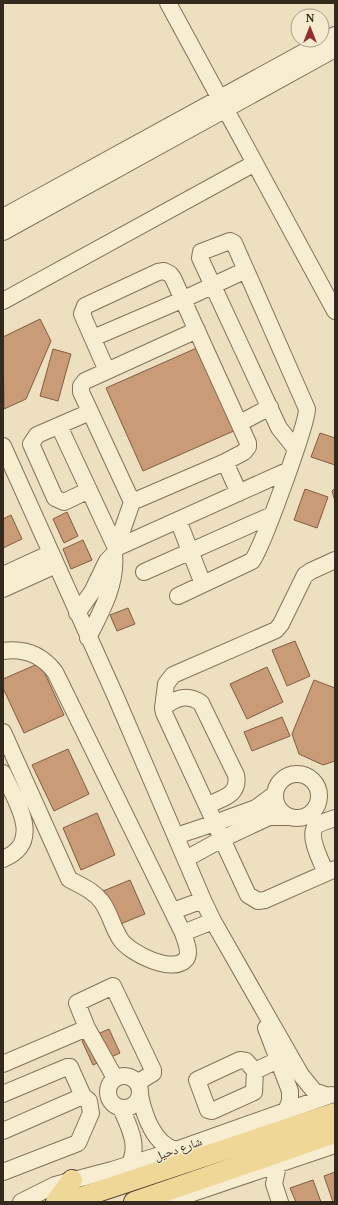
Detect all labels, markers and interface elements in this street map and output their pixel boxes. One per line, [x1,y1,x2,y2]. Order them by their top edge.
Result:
north arrow [290,8,330,48]
text: N [306,10,315,29]
street label: شارع دحيل [152,1132,205,1168]

